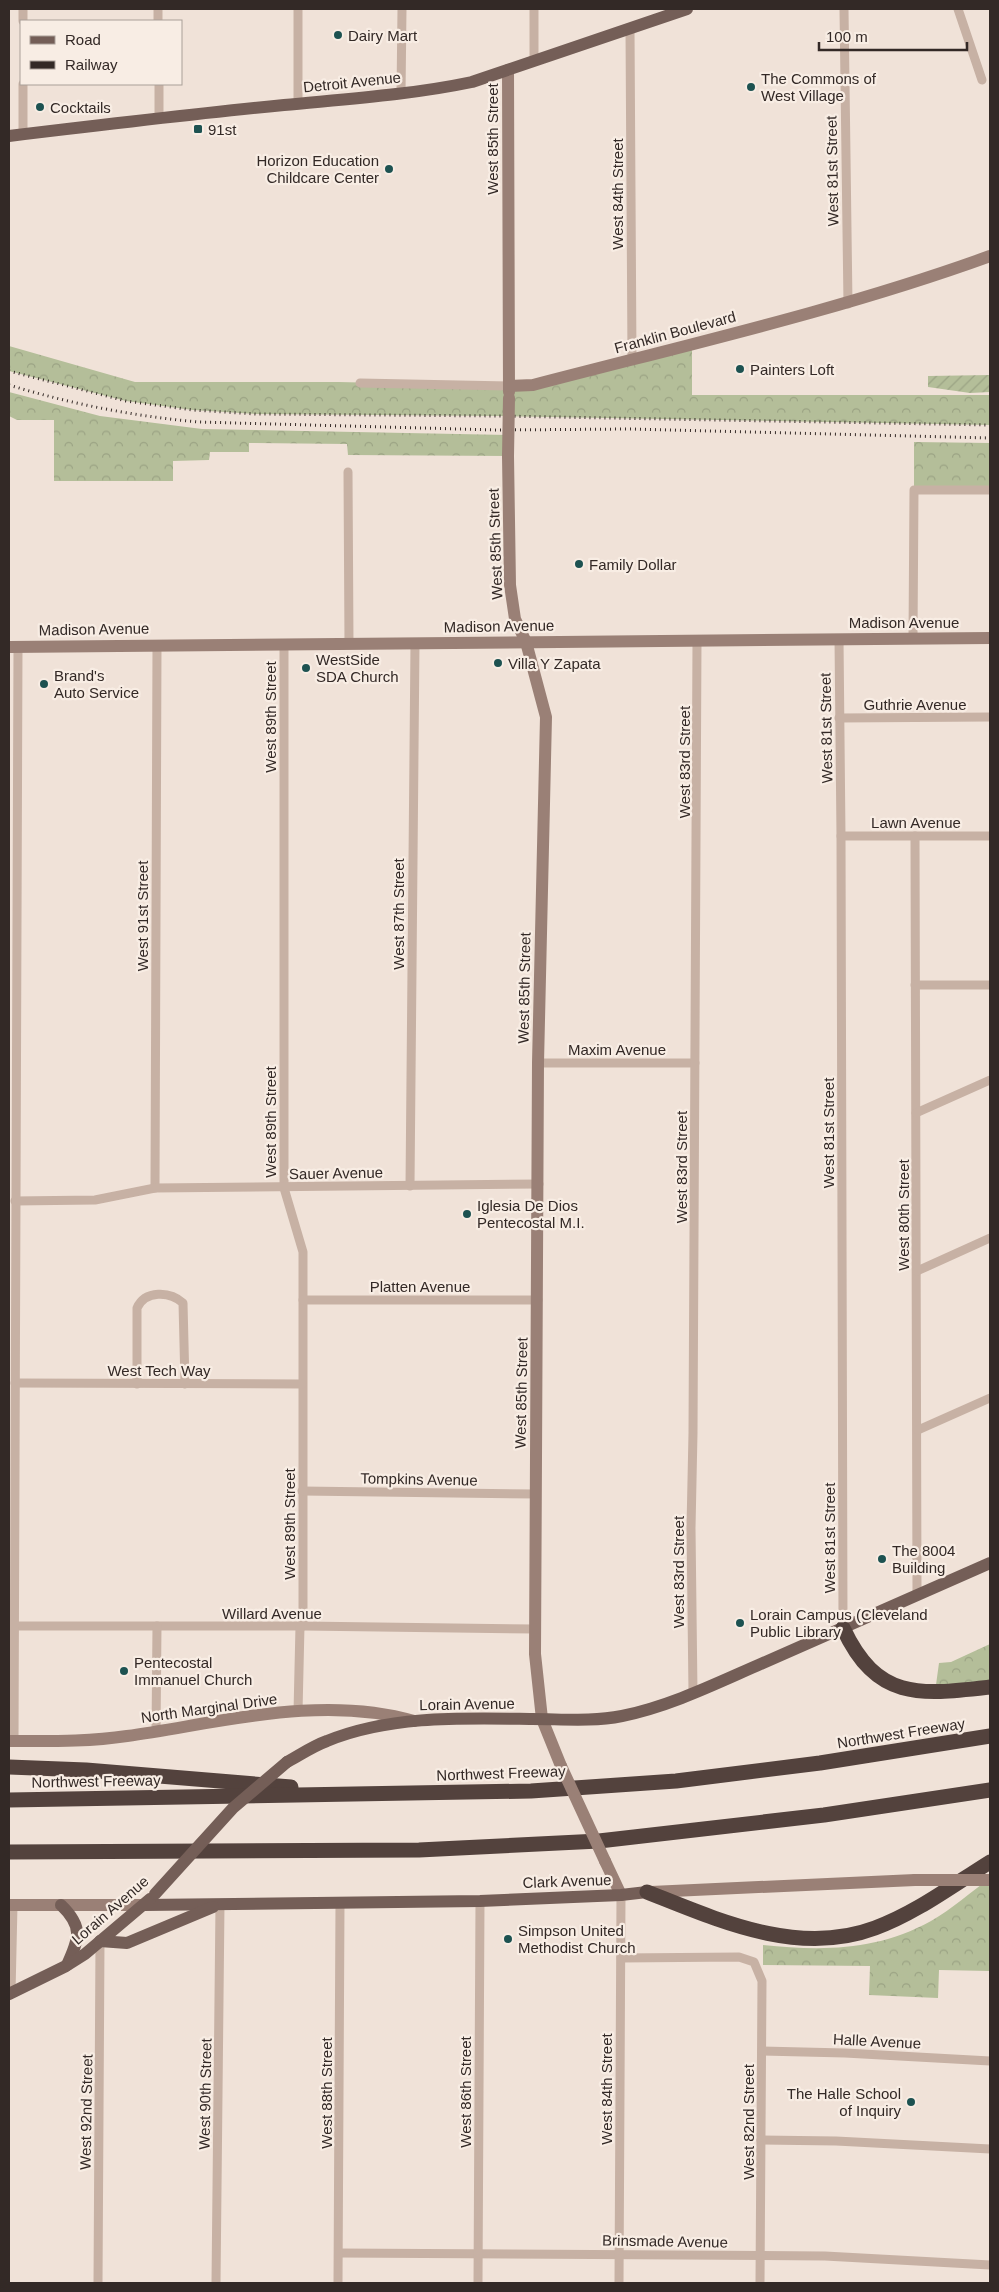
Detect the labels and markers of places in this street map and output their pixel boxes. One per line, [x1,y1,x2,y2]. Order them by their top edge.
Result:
place label: Dairy Mart [348,27,418,44]
marker: Dairy Mart [332,29,344,41]
place label: The Commons of West Village [761,70,877,104]
marker: The Commons of West Village [745,81,757,93]
place label: Cocktails [50,99,111,116]
marker: Cocktails [34,101,46,113]
place label: 91st [208,121,237,138]
marker: 91st [192,123,204,135]
place label: Horizon Education Childcare Center [256,152,379,186]
marker: Horizon Education Childcare Center [383,163,395,175]
place label: Painters Loft [750,361,835,378]
marker: Painters Loft [734,363,746,375]
place label: Family Dollar [589,556,677,573]
marker: Family Dollar [573,558,585,570]
place label: WestSide SDA Church [316,651,399,685]
place label: Villa Y Zapata [508,655,601,672]
marker: Villa Y Zapata [492,657,504,669]
marker: WestSide SDA Church [300,662,312,674]
place label: Brand's Auto Service [54,667,139,701]
marker: Brand's Auto Service [38,678,50,690]
place label: Iglesia De Dios Pentecostal M.I. [477,1197,585,1231]
marker: Iglesia De Dios Pentecostal M.I. [461,1208,473,1220]
place label: The 8004 Building [892,1542,955,1576]
marker: The 8004 Building [876,1553,888,1565]
place label: Lorain Campus (Cleveland Public Library [750,1606,928,1640]
marker: Lorain Campus (Cleveland Public Library [734,1617,746,1629]
place label: Pentecostal Immanuel Church [134,1654,252,1688]
marker: Pentecostal Immanuel Church [118,1665,130,1677]
place label: Simpson United Methodist Church [518,1922,636,1956]
marker: Simpson United Methodist Church [502,1933,514,1945]
place label: The Halle School of Inquiry [787,2085,901,2119]
marker: The Halle School of Inquiry [905,2096,917,2108]

